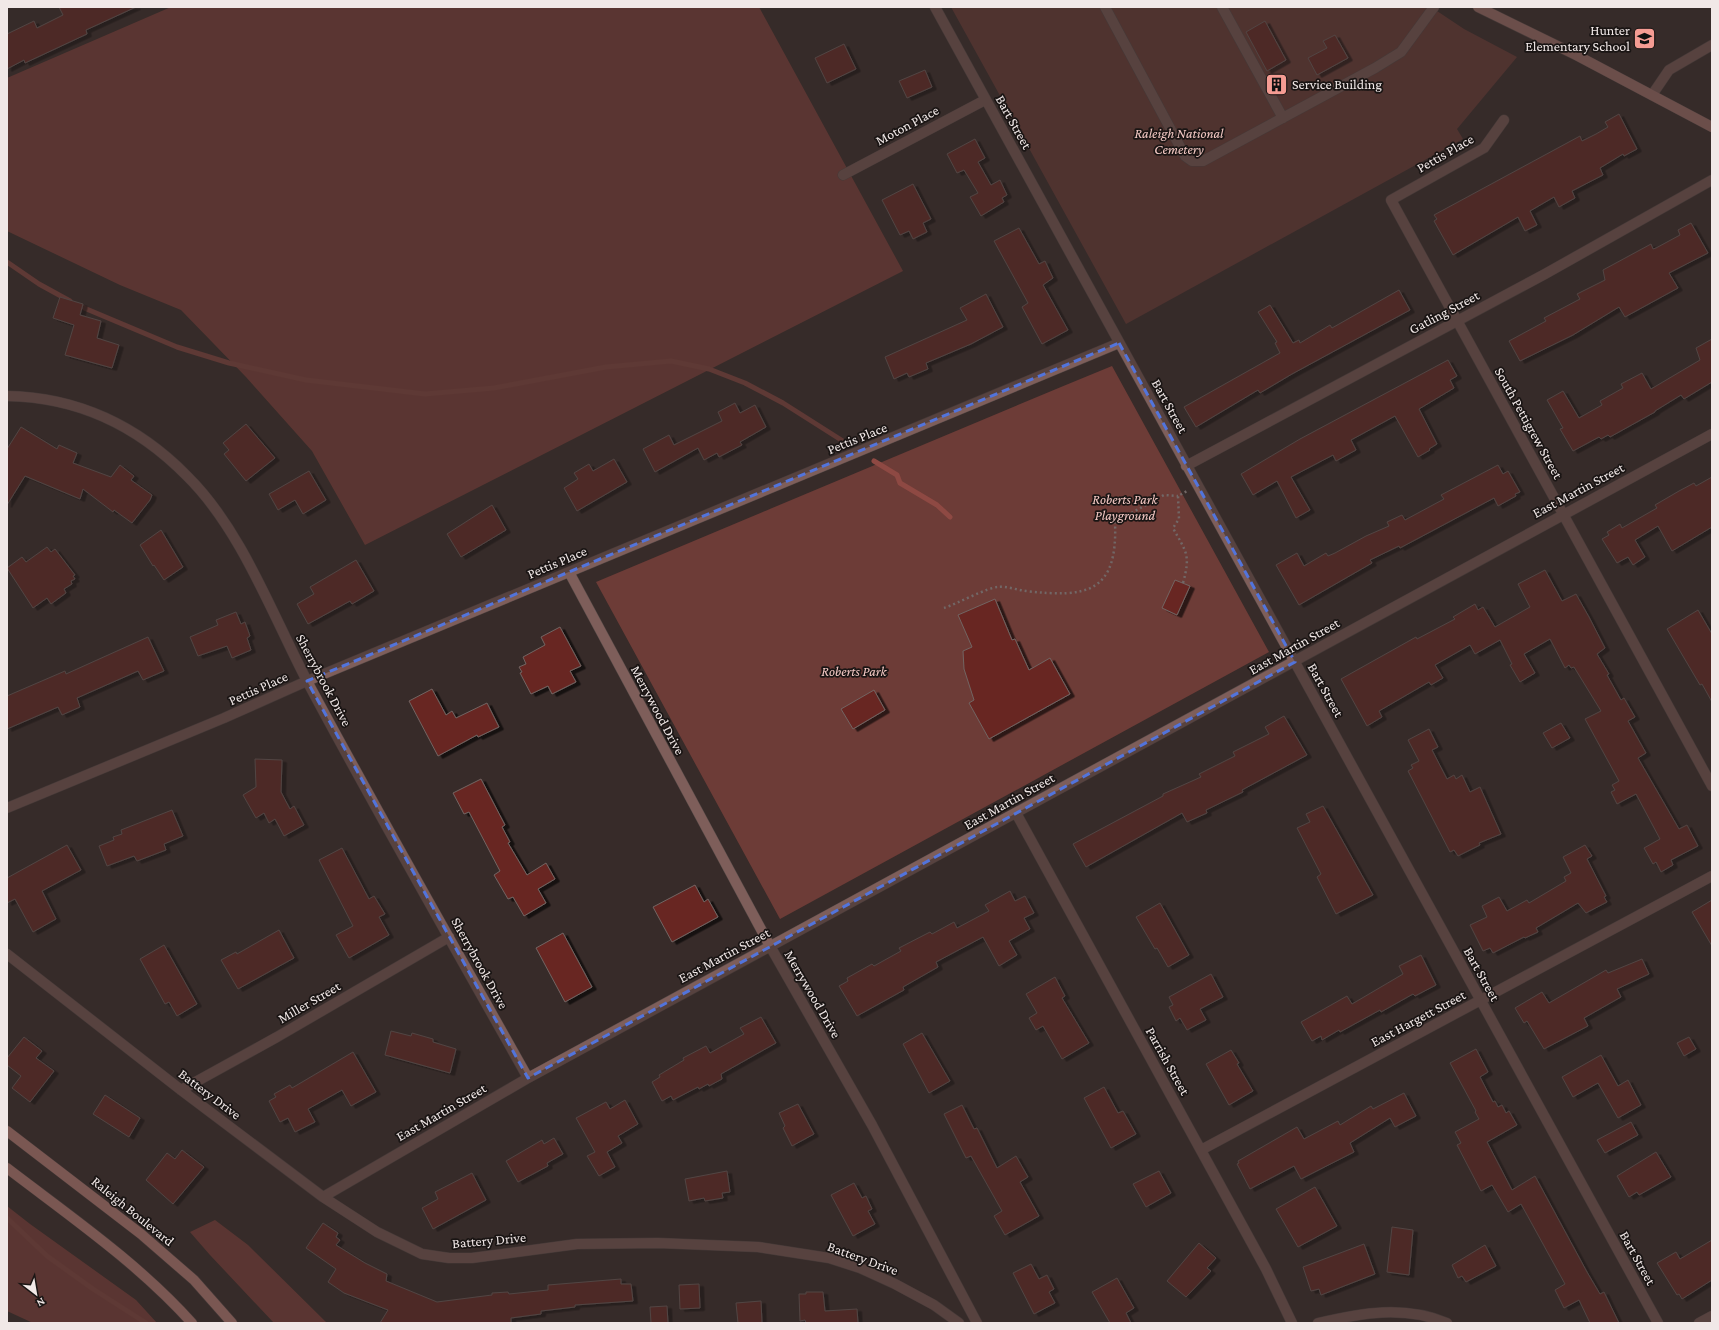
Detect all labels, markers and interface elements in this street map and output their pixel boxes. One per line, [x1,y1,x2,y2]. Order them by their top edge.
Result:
place label: Hunter Elementary School [1525,22,1630,54]
school or university icon: Hunter Elementary School [1632,25,1658,51]
building icon: Service Building [1263,71,1289,97]
place label: Service Building [1292,76,1382,92]
street label: Bart Street [993,92,1036,152]
street label: Moton Place [873,102,941,148]
park label: Raleigh National Cemetery [1135,125,1224,157]
street label: Pettis Place [1414,130,1476,176]
street label: Gatling Street [1406,287,1482,337]
street label: South Pettigrew Street [1492,365,1566,482]
street label: Bart Street [1149,376,1192,436]
street label: Pettis Place [825,419,889,457]
street label: East Martin Street [1530,459,1627,521]
park label: Roberts Park Playground [1092,491,1159,523]
street label: Pettis Place [525,542,589,582]
street label: East Martin Street [1246,614,1342,678]
street label: Sherrybrook Drive [293,631,355,729]
street label: Bart Street [1305,660,1348,720]
street label: Merrywood Drive [628,663,688,757]
park label: Roberts Park [821,663,888,679]
street label: Pettis Place [226,668,290,708]
street label: East Martin Street [961,769,1057,833]
street label: Sherrybrook Drive [448,914,512,1012]
street label: East Martin Street [676,924,773,986]
street label: Bart Street [1461,944,1504,1004]
street label: Merrywood Drive [781,947,845,1041]
street label: Miller Street [275,978,343,1026]
street label: East Hargett Street [1368,986,1468,1050]
street label: Parrish Street [1143,1024,1193,1098]
street label: Battery Drive [176,1065,244,1123]
street label: East Martin Street [393,1080,489,1144]
street label: Raleigh Boulevard [89,1173,178,1249]
street label: Bart Street [1617,1228,1660,1288]
street label: Battery Drive [451,1229,527,1251]
street label: Battery Drive [825,1238,901,1278]
north arrow [16,1274,56,1314]
text: N [34,1295,47,1310]

